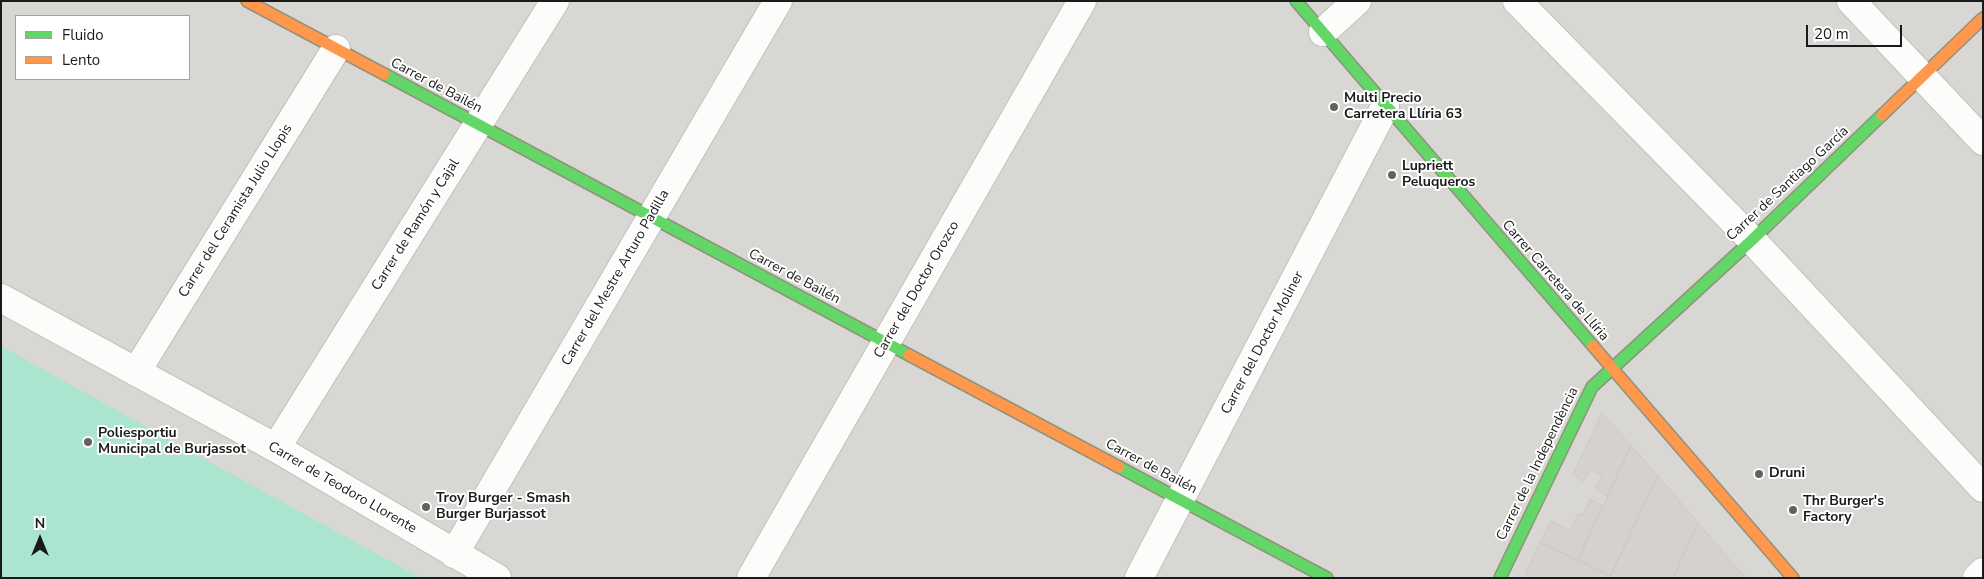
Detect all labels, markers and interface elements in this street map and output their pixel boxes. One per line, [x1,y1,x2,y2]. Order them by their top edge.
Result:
legend [15,15,190,80]
scale bar [1809,15,1905,47]
text: 20 m [1814,24,1849,44]
text: Fluido [62,25,104,45]
text: Lento [62,50,100,70]
street label: Carrer de Bailén [387,55,485,117]
place label: Multi Precio Carretera Llíria 63 [1344,91,1462,124]
marker: Multi Precio Carretera Llíria 63 [1328,101,1340,113]
street label: Carrer del Ceramista Julio Llopis [176,121,296,301]
street label: Carrer de Santiago García [1724,123,1852,245]
street label: Carrer de Ramón y Cajal [369,156,463,294]
place label: Lupriett Peluqueros [1402,159,1475,192]
marker: Lupriett Peluqueros [1386,169,1398,181]
street label: Carrer del Mestre Arturo Padilla [559,187,673,369]
street label: Carrer Carretera de Llíria [1498,217,1612,345]
street label: Carrer del Doctor Orozco [871,218,963,362]
street label: Carrer de Bailén [745,246,843,308]
street label: Carrer del Doctor Moliner [1218,269,1308,417]
street label: Carrer de la Independència [1494,385,1582,543]
place label: Poliesportiu Municipal de Burjassot [98,426,246,458]
marker: Poliesportiu Municipal de Burjassot [82,436,94,448]
street label: Carrer de Bailén [1102,436,1200,498]
street label: Carrer de Teodoro Llorente [265,439,419,537]
place label: Druni [1769,466,1805,482]
marker: Druni [1753,468,1765,480]
place label: Troy Burger - Smash Burger Burjassot [436,491,570,524]
place label: Thr Burger's Factory [1803,494,1884,526]
marker: Troy Burger - Smash Burger Burjassot [420,501,432,513]
marker: Thr Burger's Factory [1787,504,1799,516]
north arrow [15,514,65,564]
text: N [35,514,45,533]

